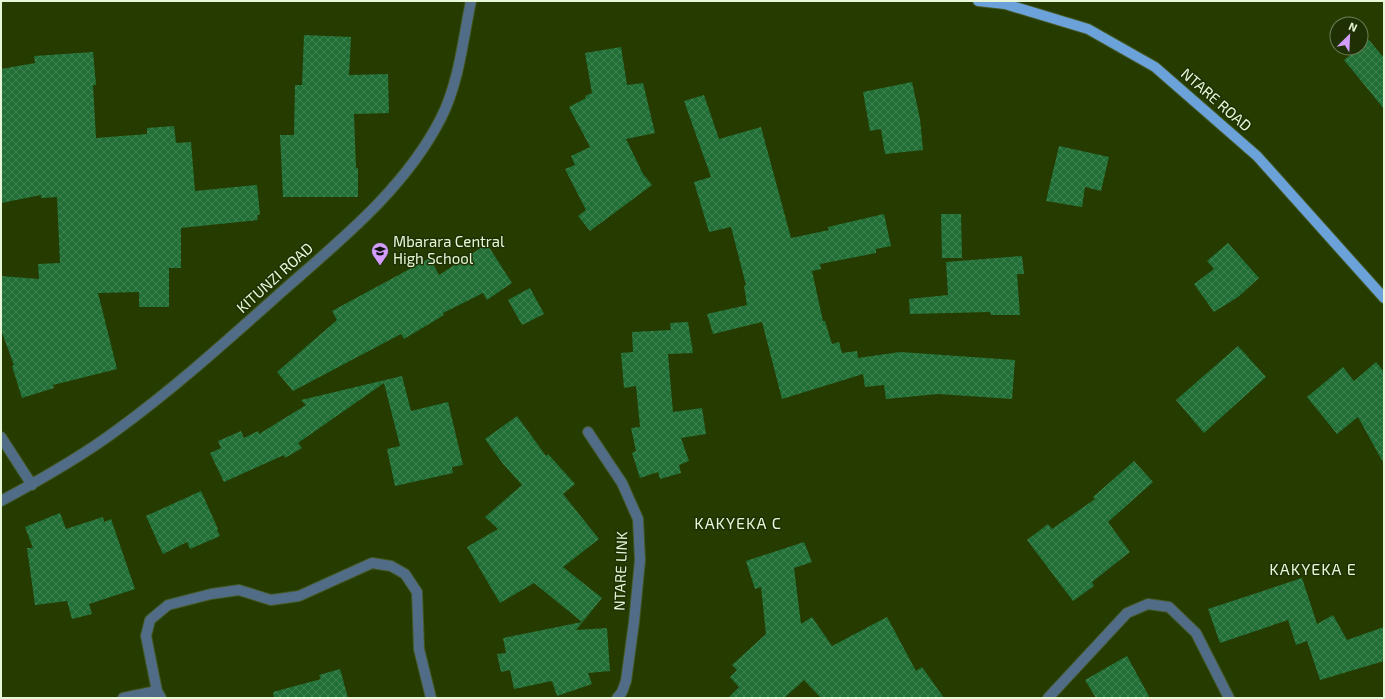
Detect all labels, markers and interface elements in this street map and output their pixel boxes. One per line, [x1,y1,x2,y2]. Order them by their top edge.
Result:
north arrow [1329,16,1369,56]
text: N [1347,19,1360,34]
street label: NTARE ROAD [1178,64,1256,135]
place label: Mbarara Central High School [393,232,505,267]
street label: KITUNZI ROAD [232,238,316,316]
school or university icon: Mbarara Central High School [370,241,390,266]
district label: KAKYEKA C [694,513,782,532]
street label: NTARE LINK [610,531,630,611]
district label: KAKYEKA E [1269,559,1357,578]

